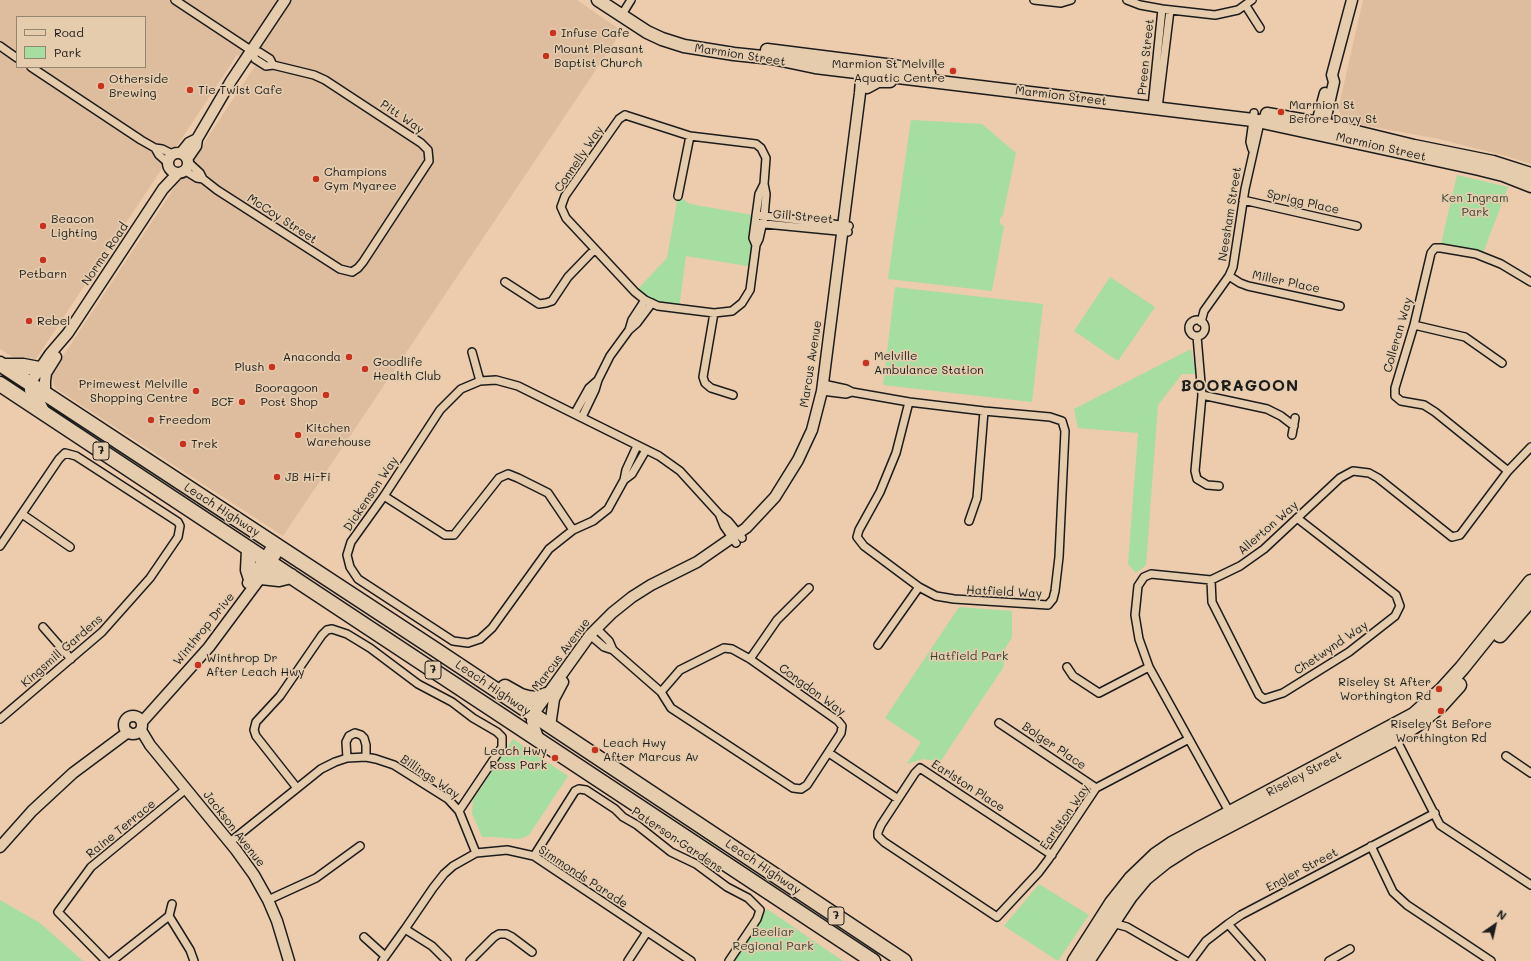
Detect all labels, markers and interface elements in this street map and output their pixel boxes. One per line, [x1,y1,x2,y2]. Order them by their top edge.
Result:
legend [16,16,146,68]
street label: Preen Street [1135,18,1157,96]
text: Road [54,24,84,40]
place label: Infuse Cafe [561,26,629,40]
marker: Infuse Cafe [548,28,558,38]
street label: Marmion Street [693,41,787,69]
place label: Mount Pleasant Baptist Church [554,42,643,70]
text: Park [54,44,81,60]
marker: Mount Pleasant Baptist Church [541,51,551,61]
place label: Marmion St Melville Aquatic Centre [832,57,945,85]
marker: Marmion St Melville Aquatic Centre [948,66,958,76]
place label: Otherside Brewing [109,72,169,100]
marker: Otherside Brewing [96,81,106,91]
place label: Tie Twist Cafe [198,83,282,97]
street label: Marmion Street [1014,83,1108,109]
marker: Tie Twist Cafe [185,85,195,95]
street label: Pitt Way [377,97,427,137]
place label: Marmion St Before Davy St [1289,98,1377,126]
marker: Marmion St Before Davy St [1276,107,1286,117]
street label: Connelly Way [552,123,606,195]
street label: Marmion Street [1335,130,1427,164]
place label: Champions Gym Myaree [324,165,397,193]
street label: Neesham Street [1215,166,1245,262]
marker: Champions Gym Myaree [311,174,321,184]
street label: Sprigg Place [1265,187,1341,217]
street label: McCoy Street [244,191,320,247]
park label: Ken Ingram Park [1441,191,1509,219]
street label: Gill Street [772,207,834,227]
place label: Beacon Lighting [51,212,97,240]
street label: Norma Road [79,220,131,288]
marker: Beacon Lighting [38,221,48,231]
marker: Petbarn [38,255,48,265]
place label: Petbarn [19,267,67,281]
street label: Miller Place [1251,268,1321,296]
street label: Colleran Way [1380,296,1416,374]
place label: Rebel [37,314,70,328]
marker: Rebel [24,316,34,326]
street label: Marcus Avenue [797,319,825,409]
place label: Melville Ambulance Station [874,349,984,377]
place label: Anaconda [283,350,341,364]
marker: Anaconda [344,352,354,362]
place label: Goodlife Health Club [373,355,441,383]
marker: Melville Ambulance Station [861,358,871,368]
place label: Plush [234,360,264,374]
marker: Plush [267,362,277,372]
marker: Goodlife Health Club [360,364,370,374]
district label: BOORAGOON [1181,376,1299,396]
place label: Primewest Melville Shopping Centre [79,377,188,405]
place label: Booragoon Post Shop [255,381,318,409]
marker: Primewest Melville Shopping Centre [191,386,201,396]
marker: Booragoon Post Shop [321,390,331,400]
place label: BCF [211,395,234,409]
marker: BCF [237,397,247,407]
place label: Freedom [159,413,211,427]
marker: Freedom [146,415,156,425]
place label: Kitchen Warehouse [306,421,371,449]
marker: Kitchen Warehouse [293,430,303,440]
place label: Trek [191,437,218,451]
marker: Trek [178,439,188,449]
road number: 7 [93,442,109,460]
street label: Dickenson Way [341,454,401,534]
place label: JB Hi-Fi [285,470,331,484]
marker: JB Hi-Fi [272,472,282,482]
street label: Leach Highway [181,480,263,540]
street label: Allerton Way [1235,498,1301,558]
street label: Hatfield Way [966,583,1042,601]
street label: Winthrop Drive [170,590,238,668]
street label: Kingsmill Gardens [18,612,106,690]
street label: Marcus Avenue [529,616,593,694]
street label: Chetwynd Way [1291,618,1371,678]
park label: Hatfield Park [930,649,1008,663]
place label: Winthrop Dr After Leach Hwy [206,651,305,679]
street label: Leach Highway [453,657,533,719]
marker: Winthrop Dr After Leach Hwy [193,660,203,670]
road number: 7 [425,661,441,679]
street label: Congdon Way [776,661,848,719]
place label: Riseley St After Worthington Rd [1338,675,1431,703]
marker: Riseley St After Worthington Rd [1434,684,1444,694]
marker: Riseley St Before Worthington Rd [1436,706,1446,716]
place label: Riseley St Before Worthington Rd [1390,717,1492,745]
street label: Bolger Place [1019,719,1089,773]
place label: Leach Hwy After Marcus Av [603,736,698,764]
place label: Leach Hwy Ross Park [484,744,547,772]
marker: Leach Hwy After Marcus Av [590,745,600,755]
street label: Riseley Street [1264,748,1344,800]
street label: Billings Way [398,752,462,802]
marker: Leach Hwy Ross Park [550,753,560,763]
street label: Earlston Place [929,757,1007,815]
street label: Earlston Way [1037,782,1093,852]
street label: Jackson Avenue [200,788,268,870]
street label: Raine Terrace [83,797,159,861]
street label: Paterson Gardens [629,804,725,876]
street label: Leach Highway [723,836,803,898]
street label: Simmonds Parade [535,843,631,911]
street label: Engler Street [1264,845,1340,895]
north arrow [1475,905,1515,945]
text: N [1494,906,1510,923]
road number: 7 [828,907,844,925]
park label: Beeliar Regional Park [732,925,814,953]

